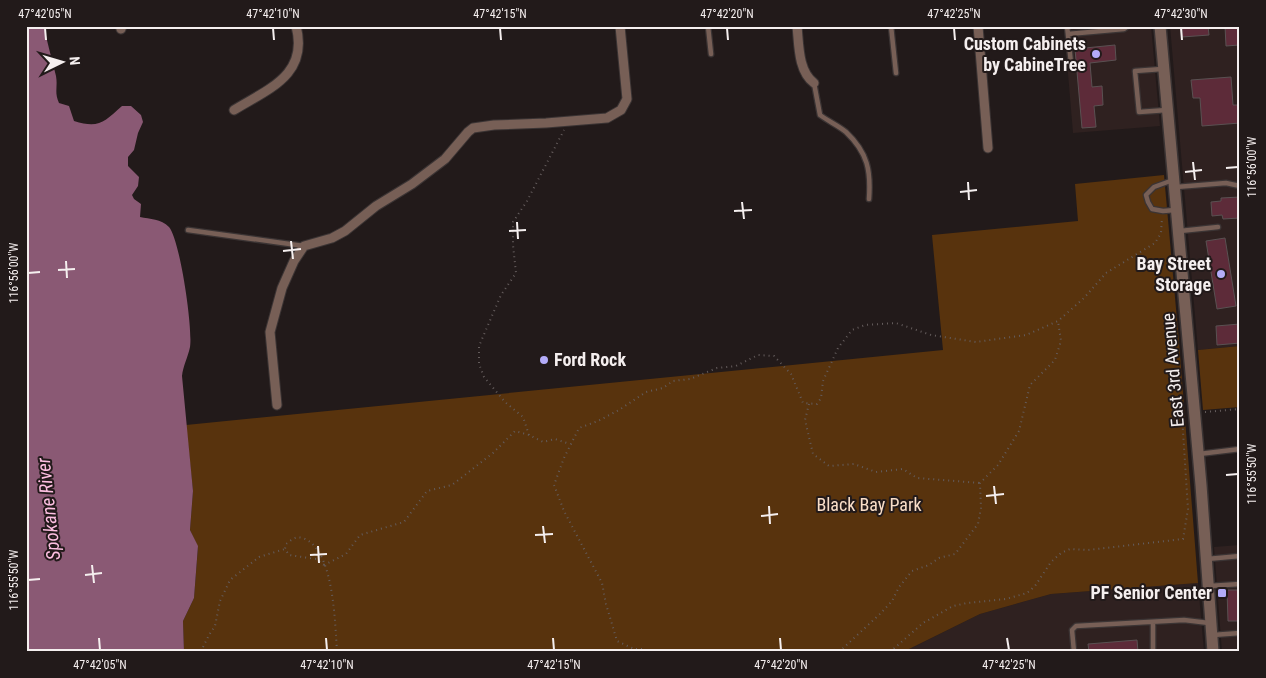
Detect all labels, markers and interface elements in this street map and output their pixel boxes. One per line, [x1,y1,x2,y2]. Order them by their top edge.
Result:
text: 47°42'05"N [18,7,72,21]
text: 47°42'10"N [246,7,300,21]
text: 47°42'15"N [473,7,527,21]
text: 47°42'20"N [700,7,754,21]
text: 47°42'25"N [927,7,981,21]
text: 47°42'30"N [1154,7,1208,21]
place label: Custom Cabinets by CabineTree [964,33,1086,75]
north arrow [38,38,88,88]
marker: Custom Cabinets by CabineTree [1090,48,1102,60]
text: N [67,56,83,66]
text: 116°56'00"W [1245,136,1259,198]
text: 116°56'00"W [7,242,21,304]
place label: Bay Street Storage [1137,253,1211,295]
marker: Bay Street Storage [1215,268,1227,280]
street label: East 3rd Avenue [1157,312,1188,428]
place label: Ford Rock [554,349,626,370]
marker: Ford Rock [538,354,550,366]
text: 116°55'50"W [1245,443,1259,505]
water label: Spokane River [32,456,65,561]
park label: Black Bay Park [816,494,922,515]
text: 116°55'50"W [7,549,21,611]
place label: PF Senior Center [1090,582,1212,603]
marker: PF Senior Center [1216,587,1228,599]
text: 47°42'05"N [73,658,127,672]
text: 47°42'10"N [300,658,354,672]
text: 47°42'15"N [527,658,581,672]
text: 47°42'20"N [754,658,808,672]
text: 47°42'25"N [982,658,1036,672]

